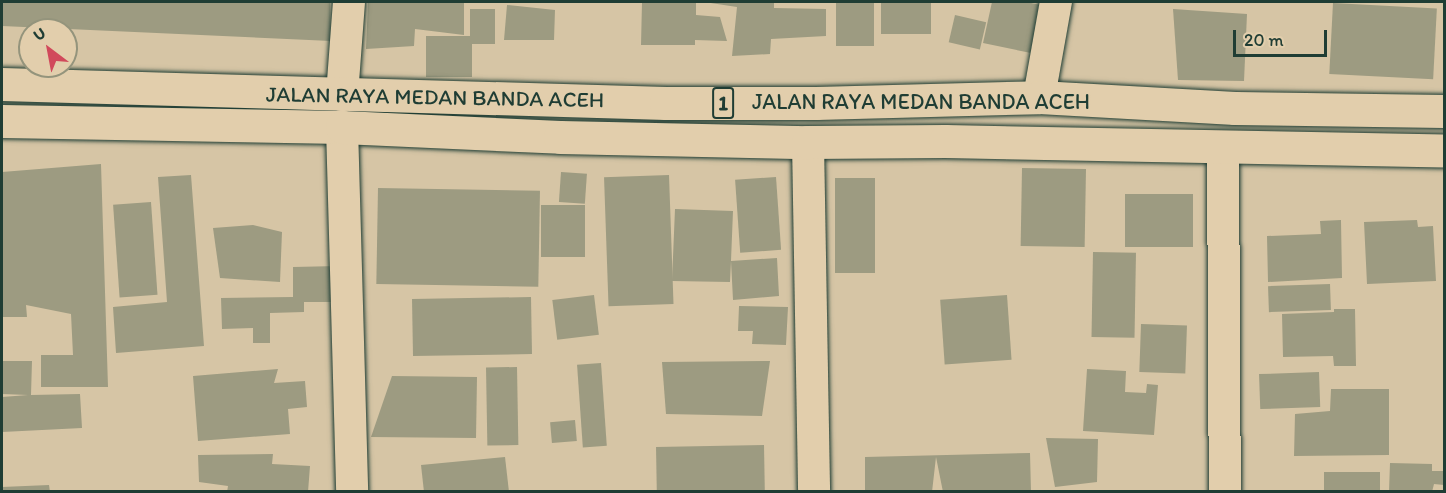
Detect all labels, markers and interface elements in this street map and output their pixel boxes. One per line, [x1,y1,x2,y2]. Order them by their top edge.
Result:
north arrow [18,18,78,78]
scale bar [1236,18,1330,56]
text: U [30,23,49,45]
text: 20 m [1244,29,1284,51]
street label: JALAN RAYA MEDAN BANDA ACEH [266,81,604,113]
road number: 1 [711,85,735,121]
street label: JALAN RAYA MEDAN BANDA ACEH [752,89,1090,115]

